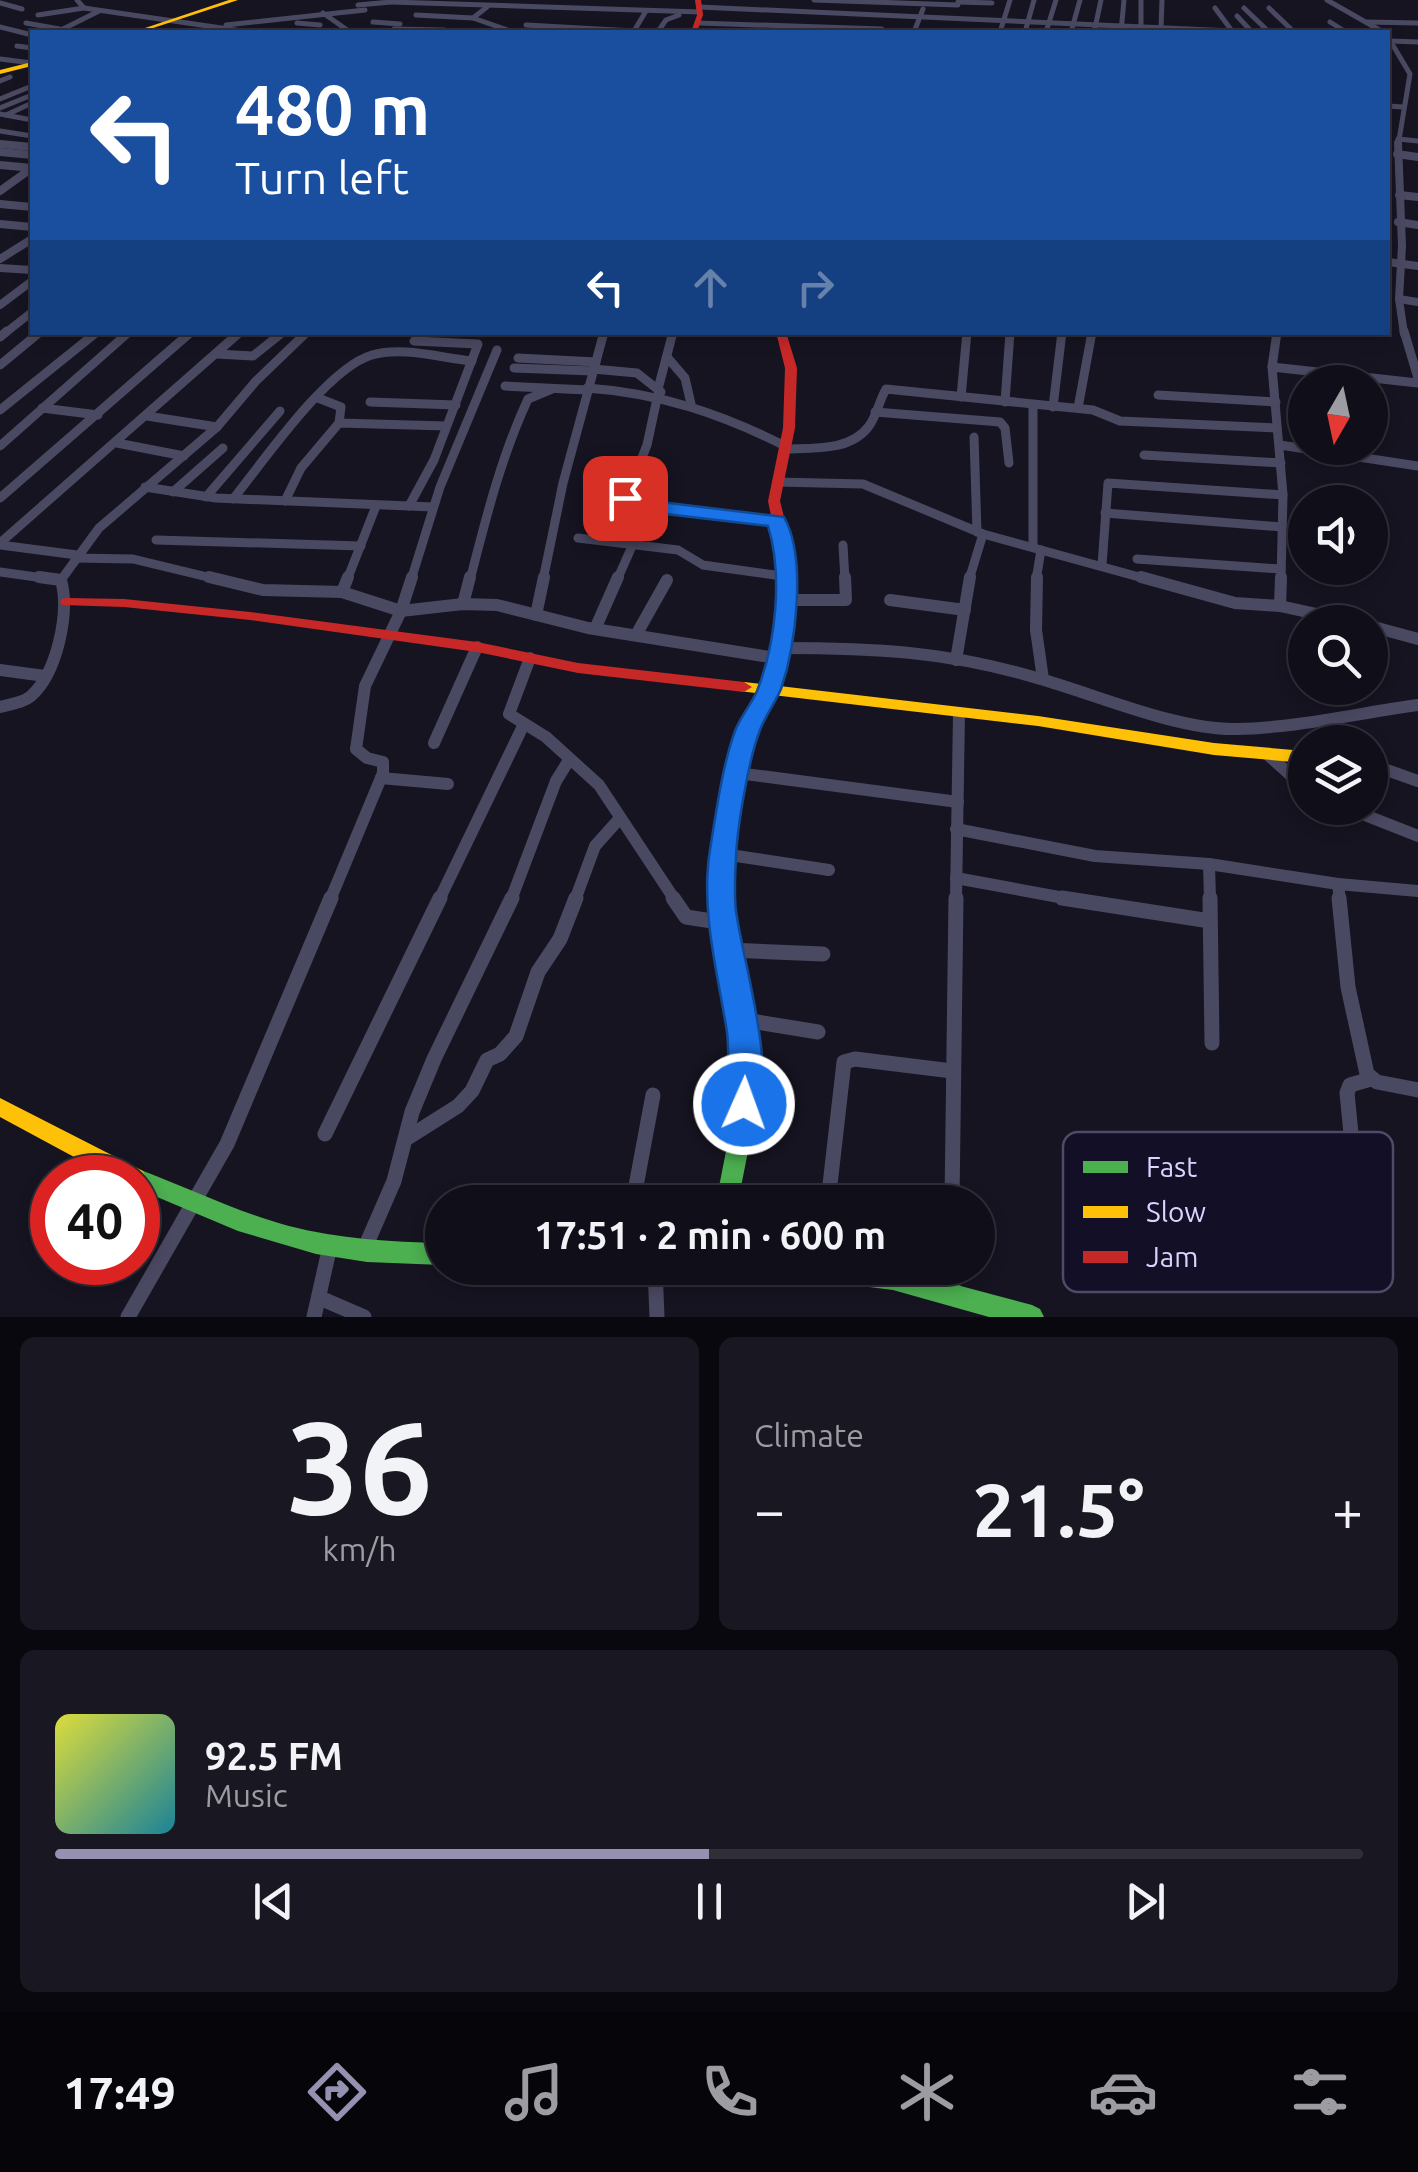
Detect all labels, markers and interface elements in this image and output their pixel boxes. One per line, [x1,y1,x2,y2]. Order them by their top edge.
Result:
icon: left [70,70,200,200]
text: 480 m [235,70,430,148]
text: Turn left [235,152,409,203]
icon: left [578,260,633,315]
icon: ahead [683,260,738,315]
icon: right [788,260,843,315]
north arrow [1288,365,1388,465]
map controls [1288,365,1388,825]
pin [583,456,668,541]
icon: arrive [598,471,653,526]
button: sound [1288,485,1388,585]
button: search [1288,605,1388,705]
button: layers [1288,725,1388,825]
position arrow [692,1052,796,1156]
legend [1063,1132,1393,1292]
text: Fast [1146,1151,1197,1182]
speed limit sign: 40 [30,1155,160,1285]
text: Slow [1146,1196,1206,1227]
text: 17:51 · 2 min · 600 m [534,1214,886,1256]
text: Jam [1146,1241,1198,1272]
text: 36 [286,1393,433,1539]
text: Climate [754,1417,864,1453]
text: 21.5° [973,1467,1144,1551]
text: − [754,1479,785,1540]
text: + [1332,1479,1363,1540]
text: km/h [323,1531,396,1567]
text: 92.5 FM [205,1735,343,1777]
text: Music [205,1777,288,1813]
icon: previous [246,1874,301,1929]
icon: pause [682,1874,737,1929]
icon: next [1118,1874,1173,1929]
icon: directions [302,2057,372,2127]
icon: music [499,2057,569,2127]
icon: phone [695,2057,765,2127]
icon: climate [892,2057,962,2127]
icon: car [1088,2057,1158,2127]
icon: filters [1285,2057,1355,2127]
text: 17:49 [63,2067,176,2118]

